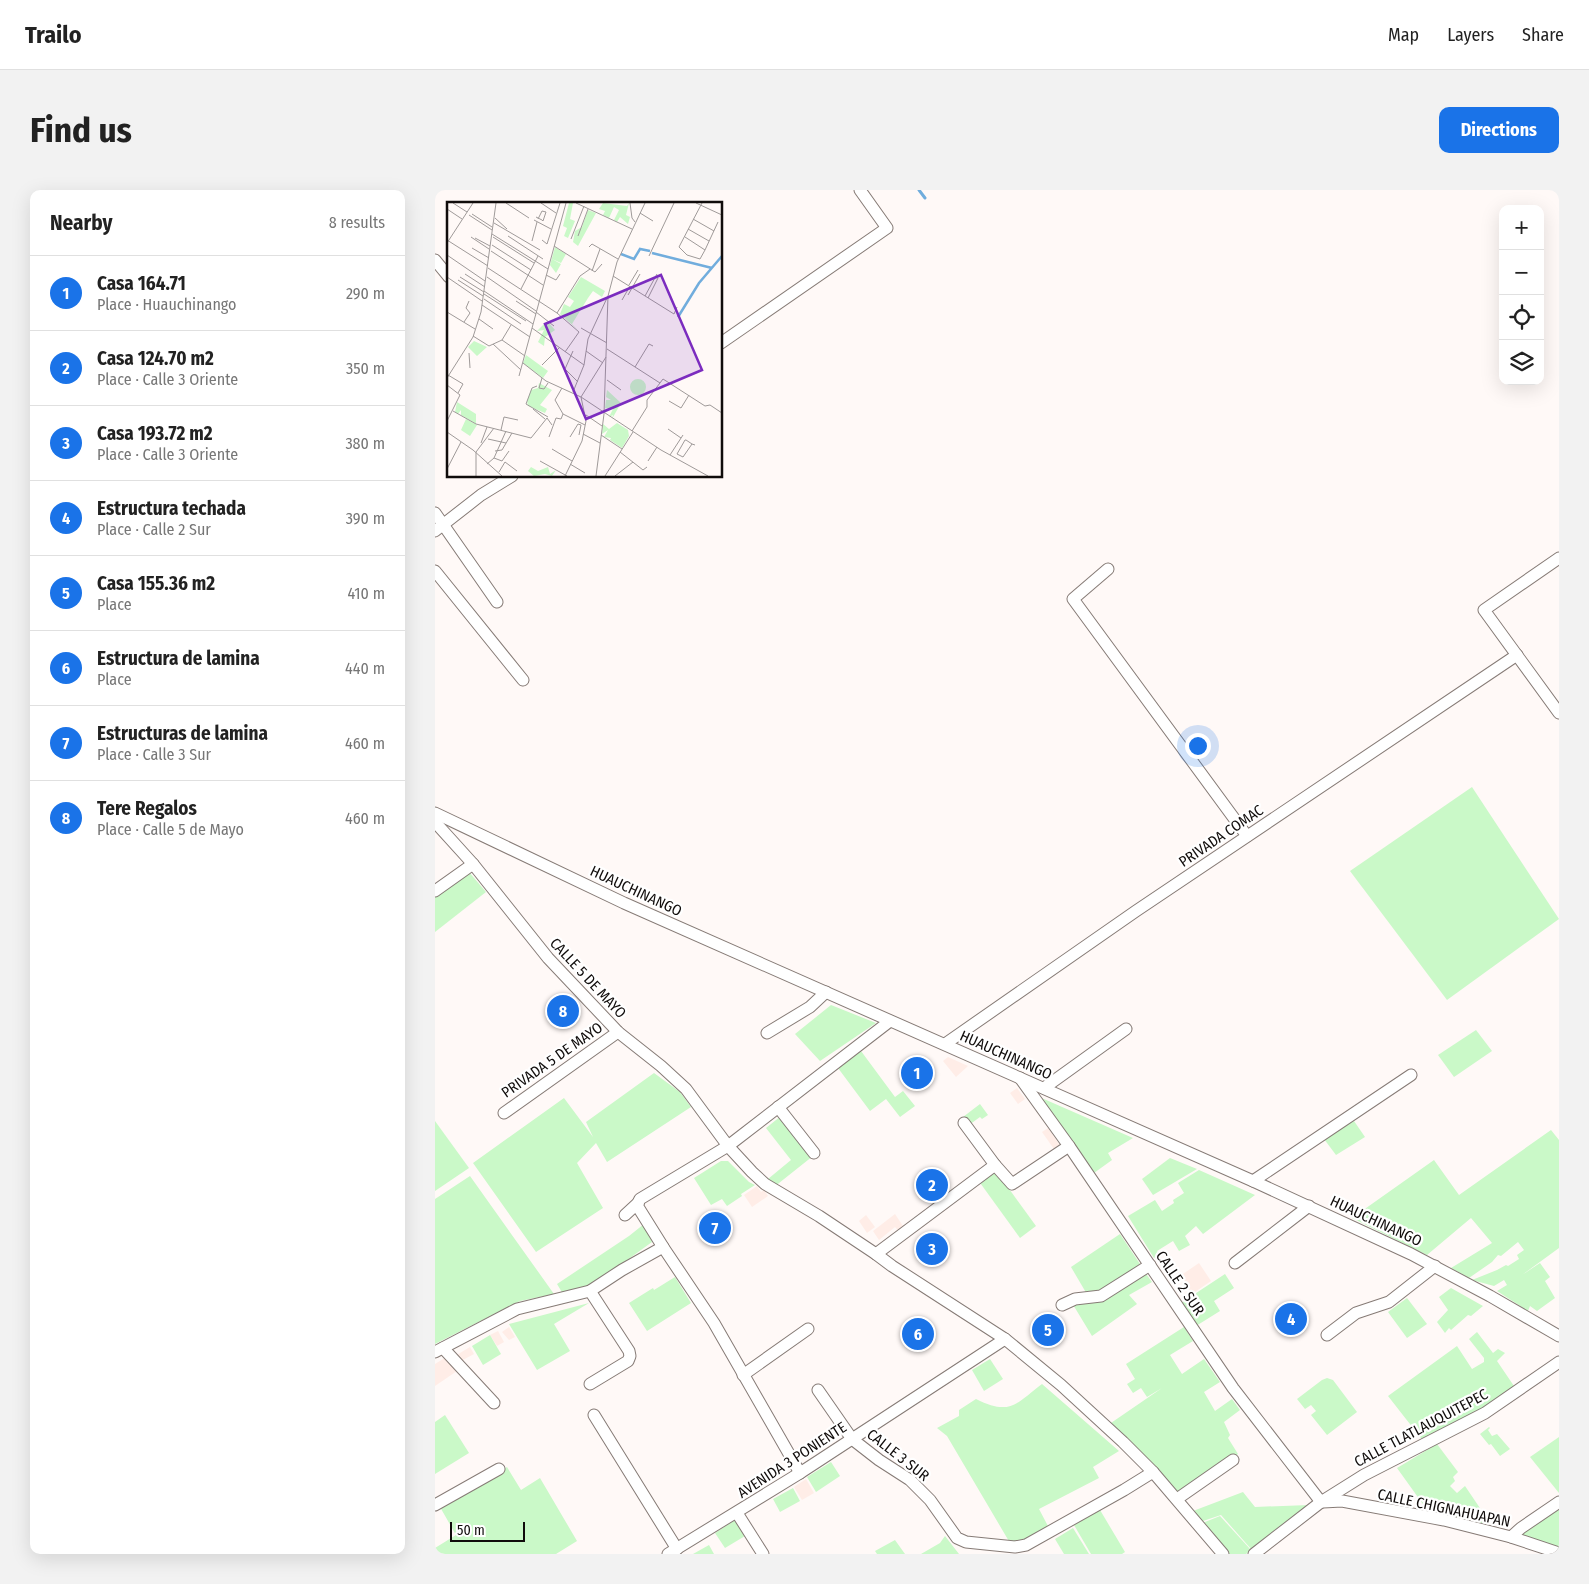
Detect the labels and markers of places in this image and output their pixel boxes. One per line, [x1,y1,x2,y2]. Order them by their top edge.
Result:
pin: 8 [547,992,579,1030]
pin: 1 [901,1054,933,1092]
pin: 2 [916,1166,948,1204]
pin: 7 [699,1209,731,1247]
pin: 3 [916,1230,948,1268]
pin: 4 [1275,1300,1307,1338]
pin: 5 [1032,1311,1064,1349]
pin: 6 [902,1315,934,1353]

